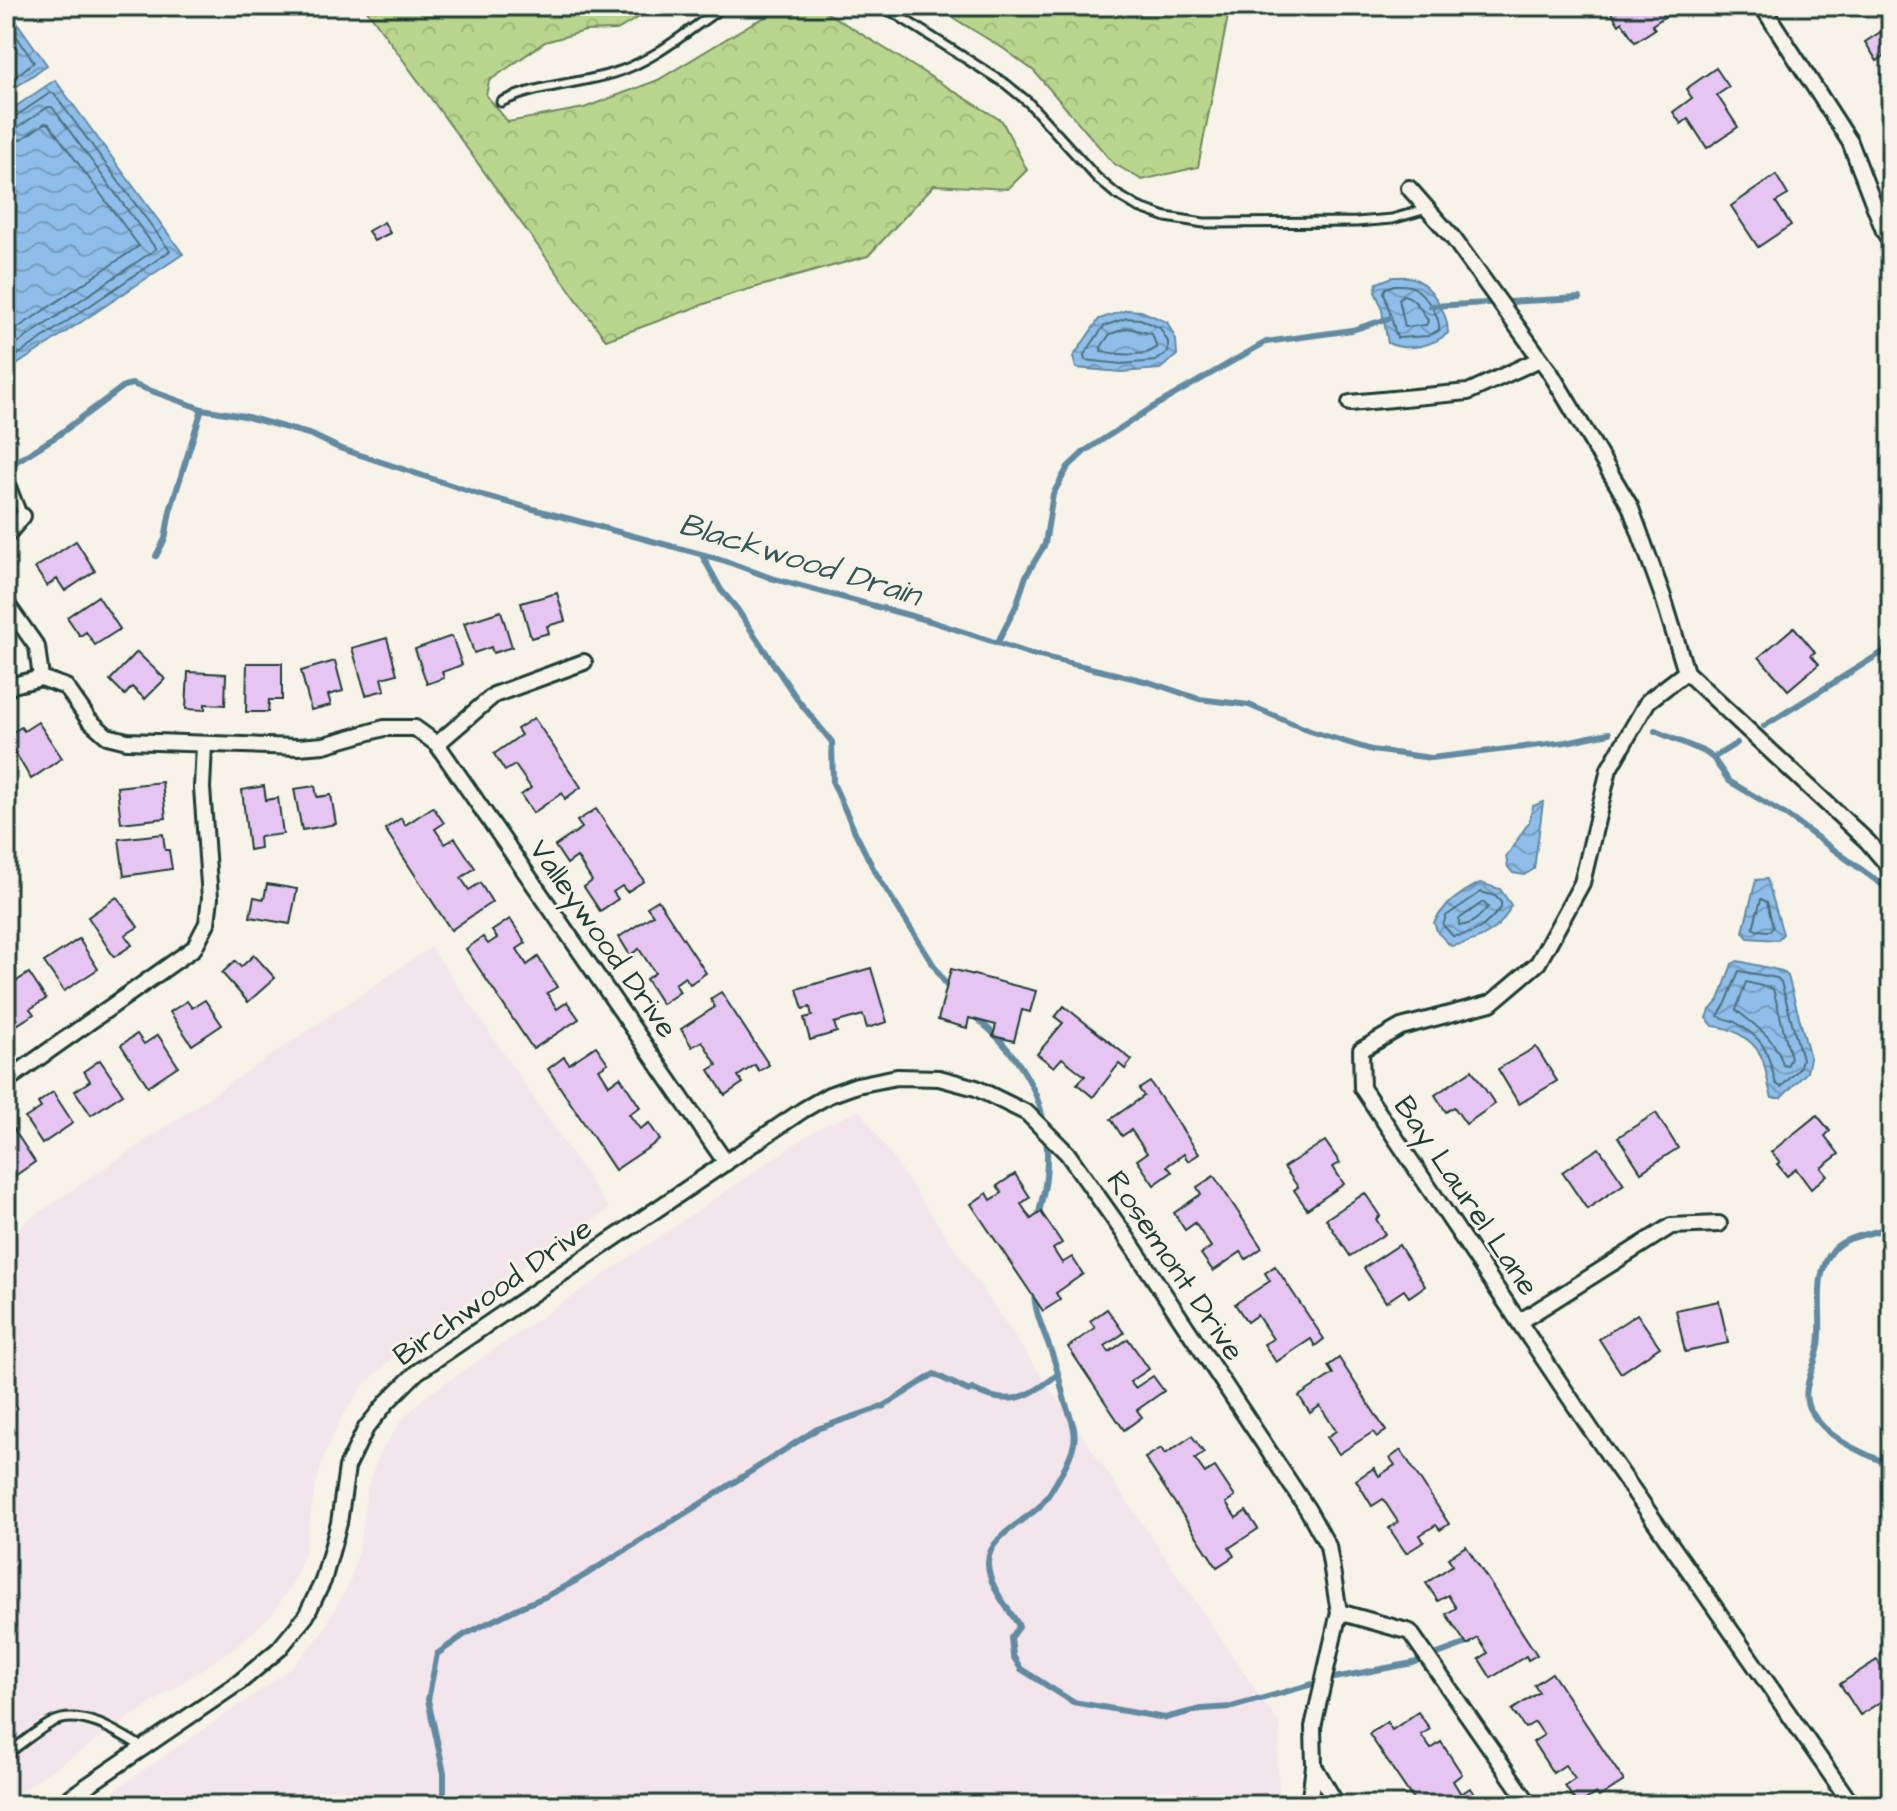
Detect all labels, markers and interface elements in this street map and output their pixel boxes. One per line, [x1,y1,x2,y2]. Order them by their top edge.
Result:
water label: Blackwood Drain [674,502,929,619]
street label: Valleywood Drive [518,831,687,1047]
street label: Bay Laurel Lane [1383,1088,1549,1305]
street label: Rosemont Drive [1096,1163,1254,1369]
street label: Birchwood Drive [385,1208,601,1376]

